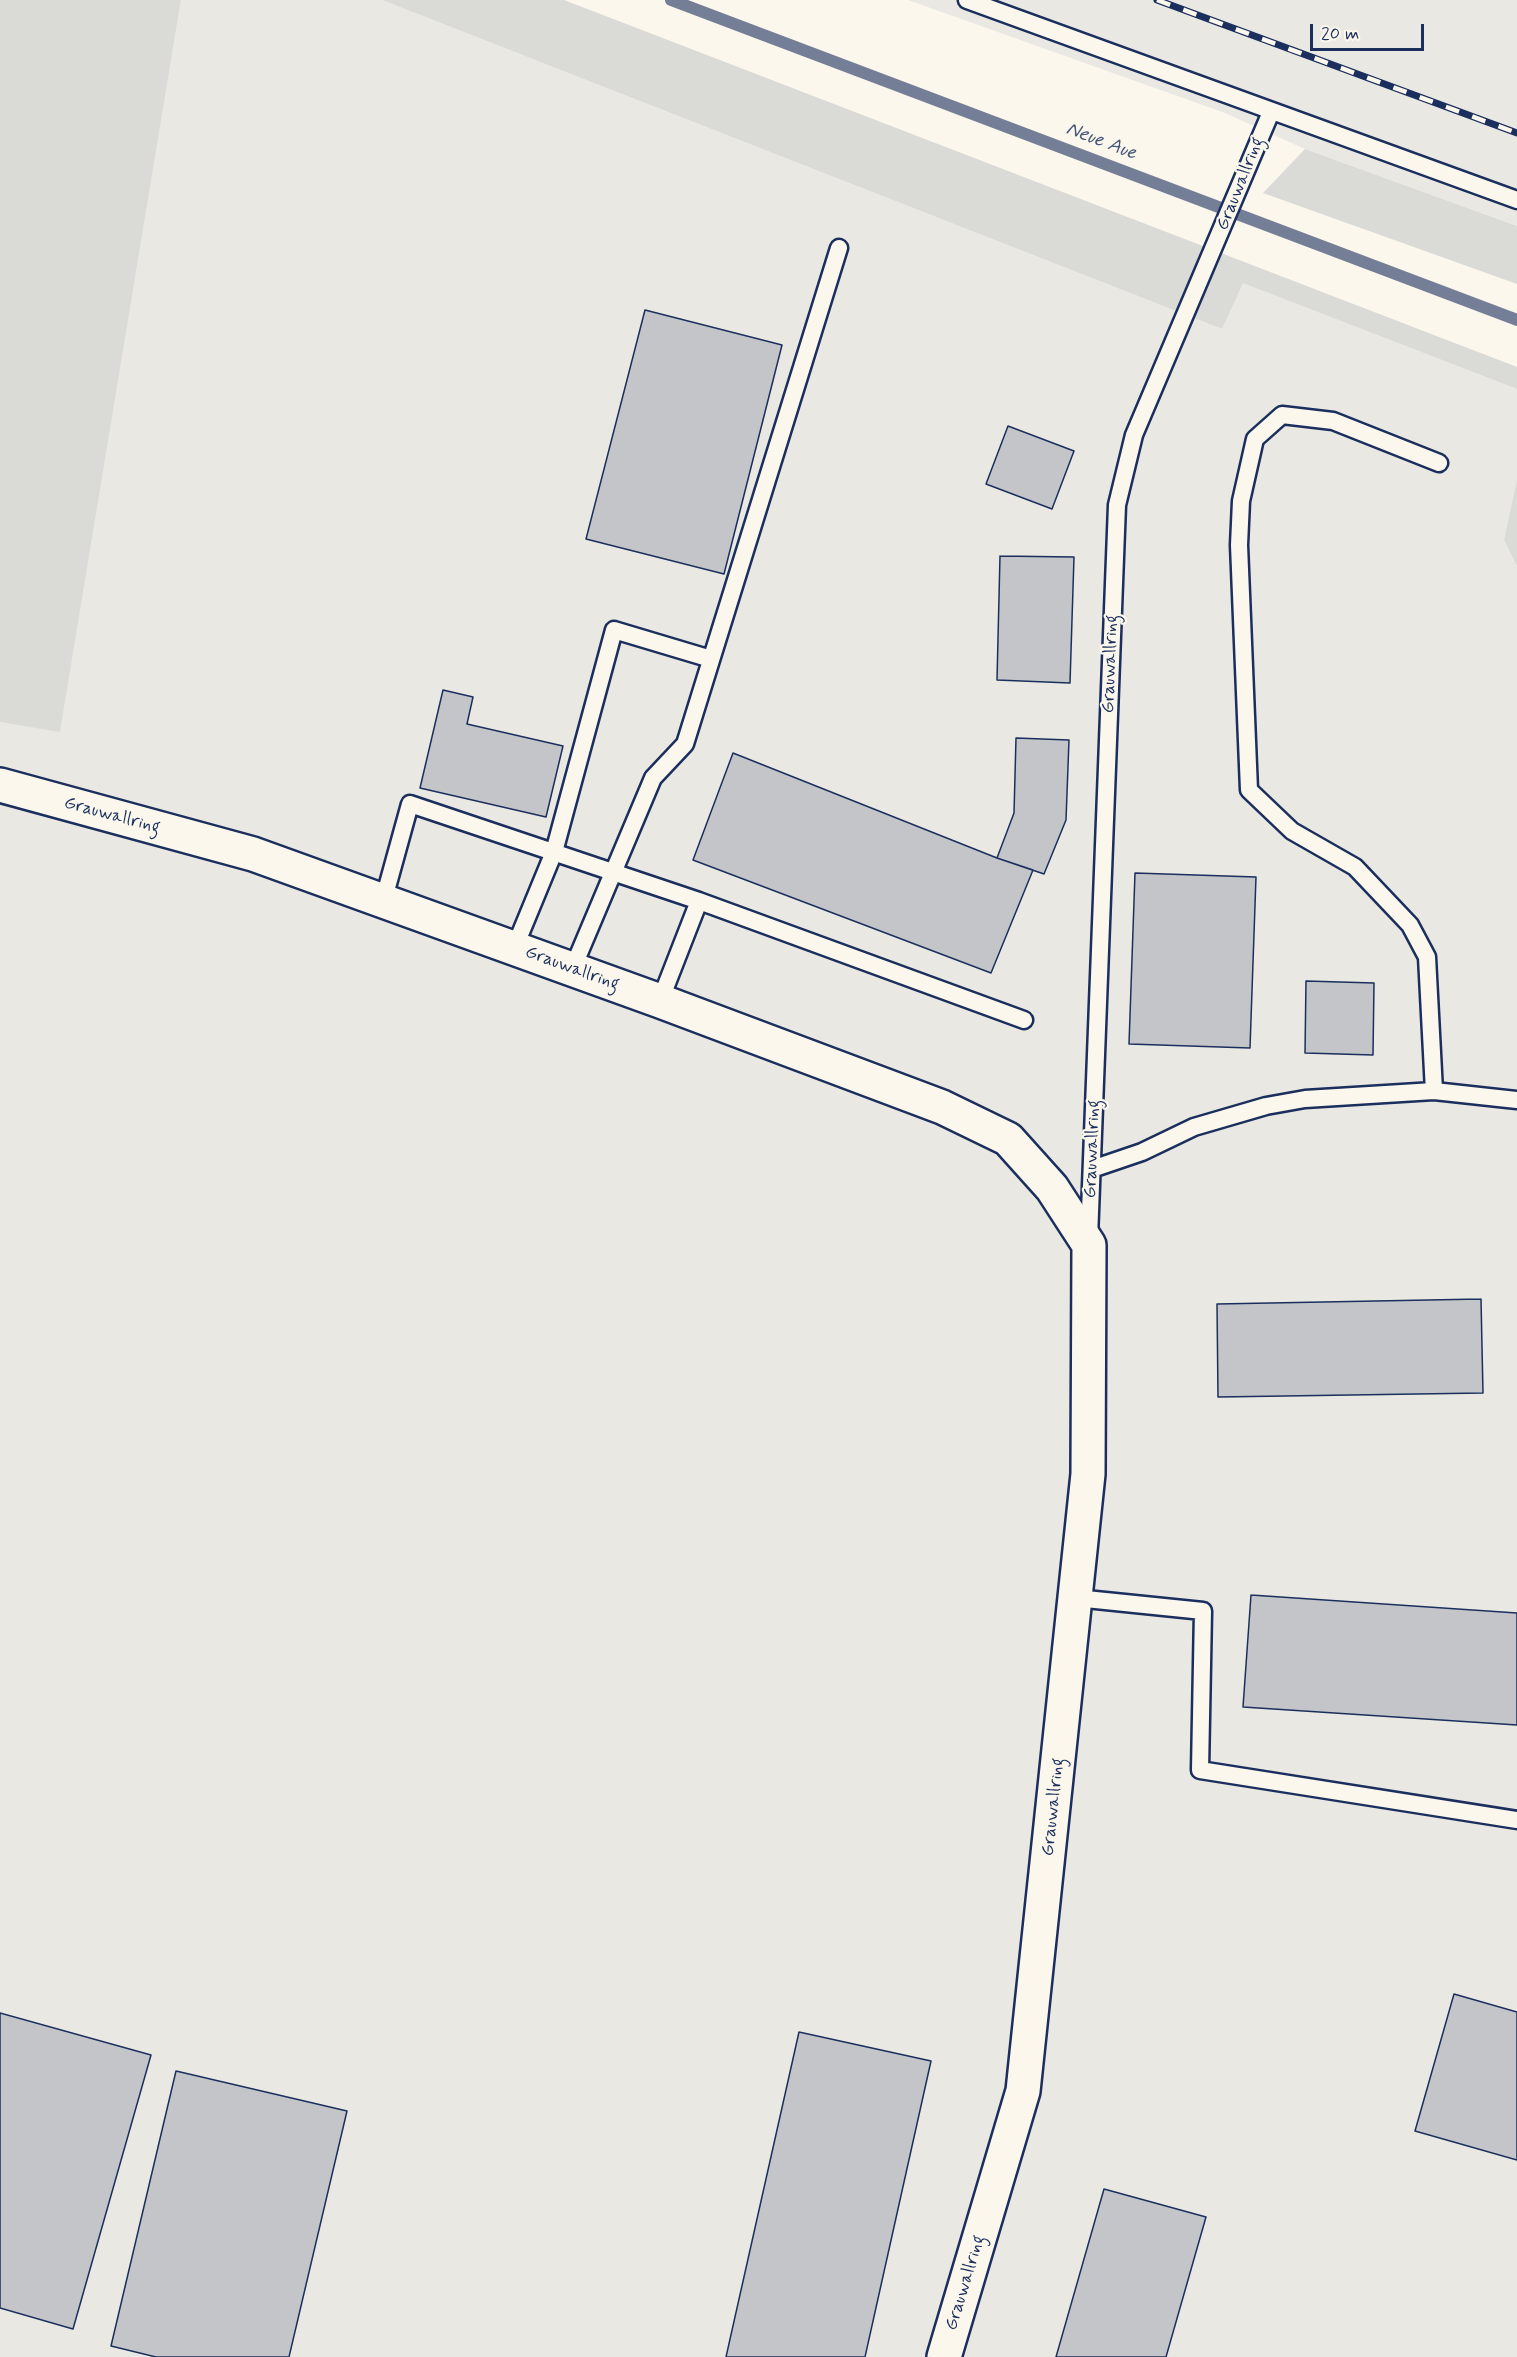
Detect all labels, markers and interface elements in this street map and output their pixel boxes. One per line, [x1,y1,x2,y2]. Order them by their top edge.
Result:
scale bar [1313,12,1427,50]
text: 20 m [1321,22,1359,46]
water label: Neue Aue [1062,118,1140,166]
street label: Grauwallring [1213,134,1269,234]
street label: Grauwallring [1098,614,1124,714]
street label: Grauwallring [62,793,162,839]
street label: Grauwallring [522,942,622,996]
street label: Grauwallring [1080,1099,1106,1199]
street label: Grauwallring [1038,1757,1070,1857]
street label: Grauwallring [941,2233,991,2333]

